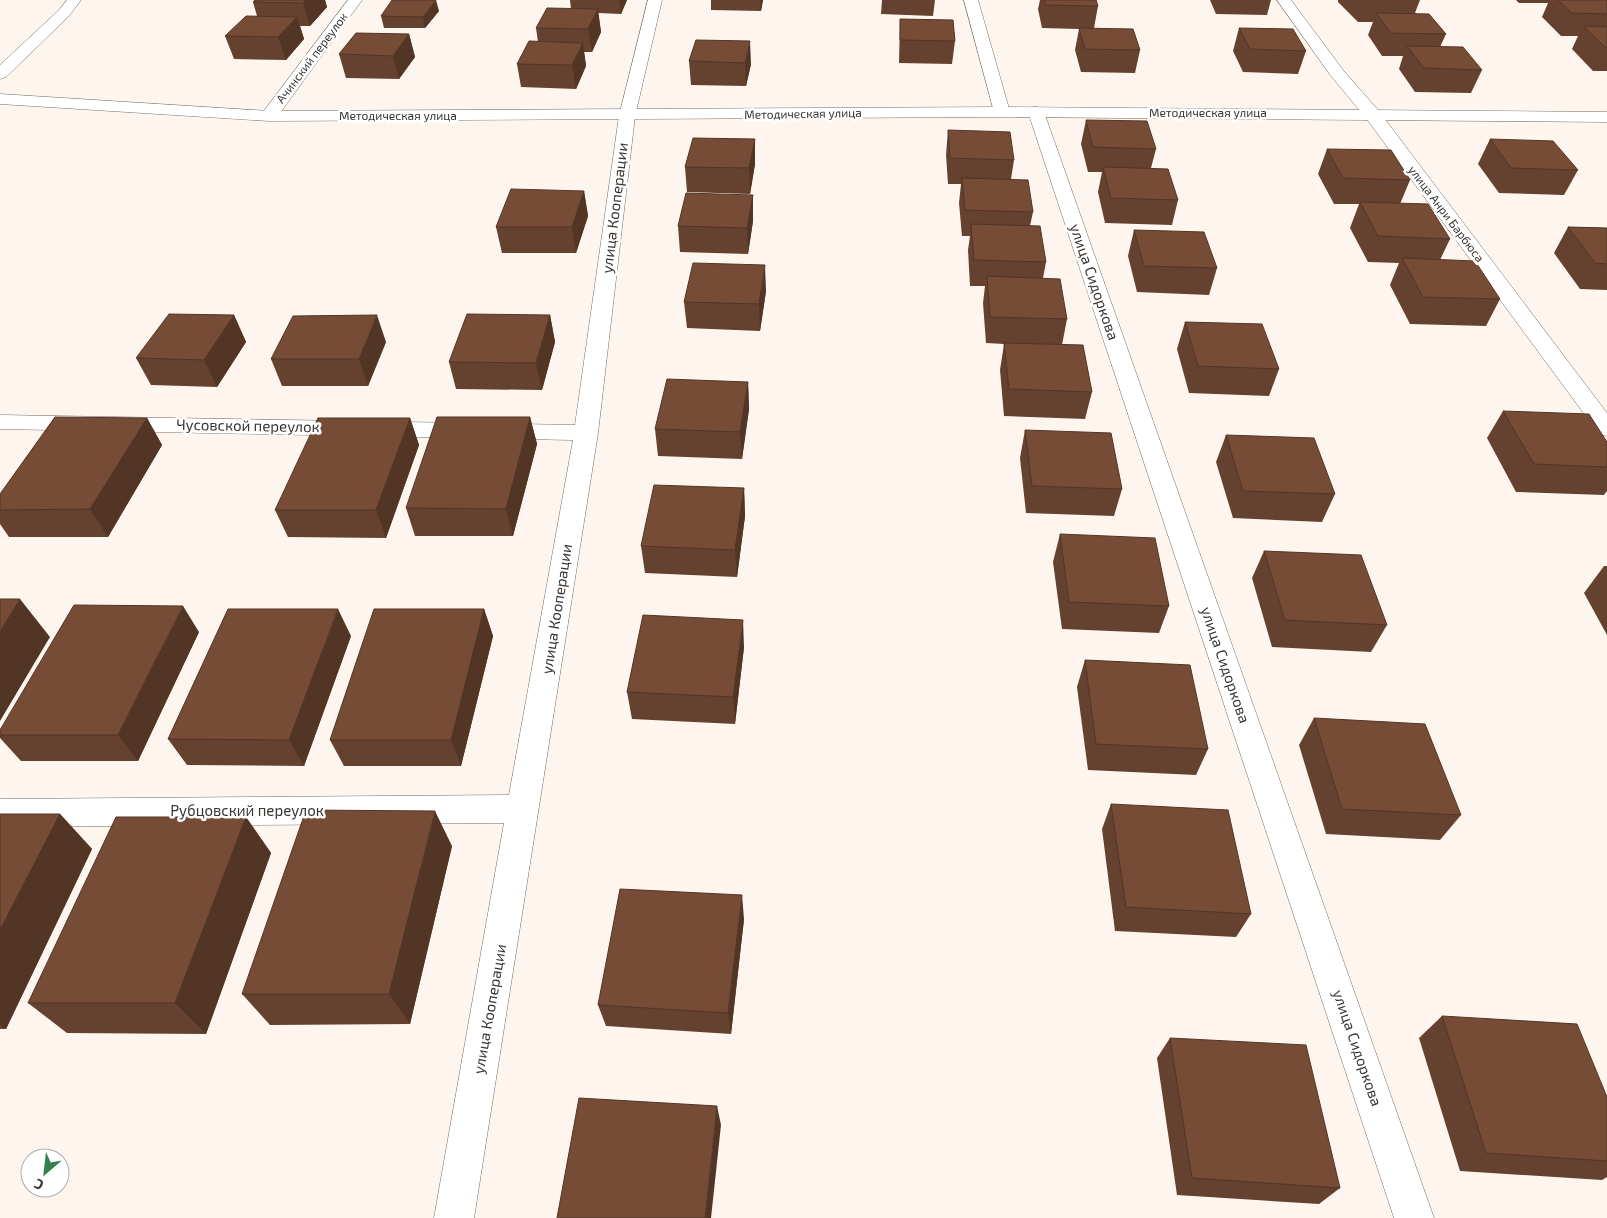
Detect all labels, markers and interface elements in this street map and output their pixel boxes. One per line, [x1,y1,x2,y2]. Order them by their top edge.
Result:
street label: Ачинский переулок [273,9,351,106]
street label: Методическая улица [744,105,862,122]
street label: Методическая улица [1149,105,1267,120]
street label: Методическая улица [339,108,457,123]
street label: улица Кооперации [597,141,632,274]
street label: улица Анри Барбюса [1405,162,1488,265]
street label: улица Сидоркова [1066,221,1123,343]
street label: Чусовской переулок [176,415,320,436]
street label: улица Кооперации [537,542,576,675]
street label: улица Сидоркова [1197,604,1254,726]
street label: Рубцовский переулок [170,801,324,820]
street label: улица Кооперации [469,942,510,1075]
street label: улица Сидоркова [1329,987,1386,1109]
north arrow [20,1148,70,1198]
text: С [31,1175,46,1194]

